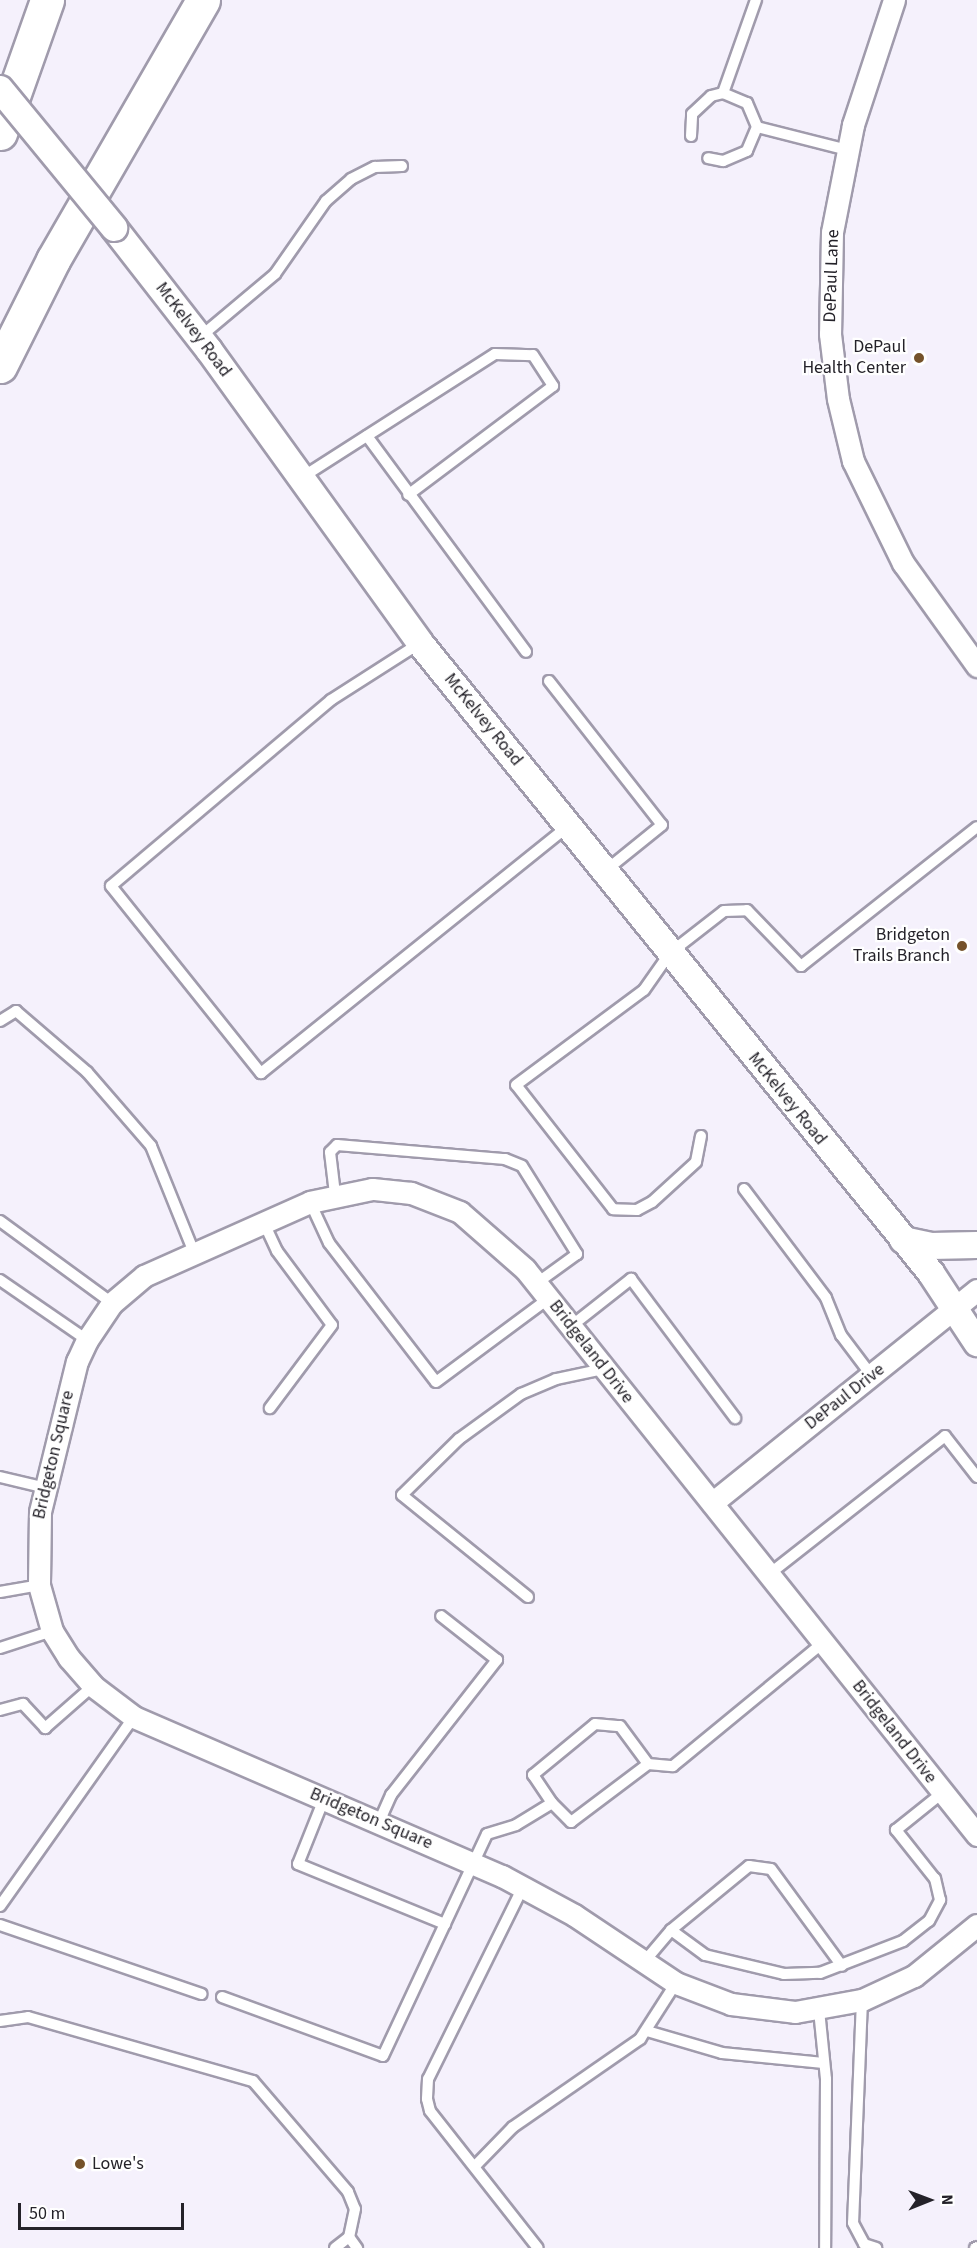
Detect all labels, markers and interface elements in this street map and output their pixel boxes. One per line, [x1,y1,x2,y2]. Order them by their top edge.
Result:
street label: DePaul Lane [820,229,844,323]
street label: McKelvey Road [150,278,236,382]
place label: DePaul Health Center [802,337,906,380]
marker: DePaul Health Center [910,349,928,367]
street label: McKelvey Road [439,669,527,771]
place label: Bridgeton Trails Branch [853,925,950,968]
marker: Bridgeton Trails Branch [955,939,969,953]
street label: McKelvey Road [743,1048,831,1150]
street label: Bridgeland Drive [544,1296,638,1408]
street label: DePaul Drive [801,1359,889,1435]
street label: Bridgeton Square [29,1389,79,1521]
street label: Bridgeland Drive [847,1676,941,1788]
street label: Bridgeton Square [306,1783,436,1855]
place label: Lowe's [92,2153,144,2175]
marker: Lowe's [73,2157,87,2171]
north arrow [899,2170,959,2230]
scale bar [21,2191,188,2229]
text: N [936,2194,958,2205]
text: 50 m [29,2201,65,2226]

